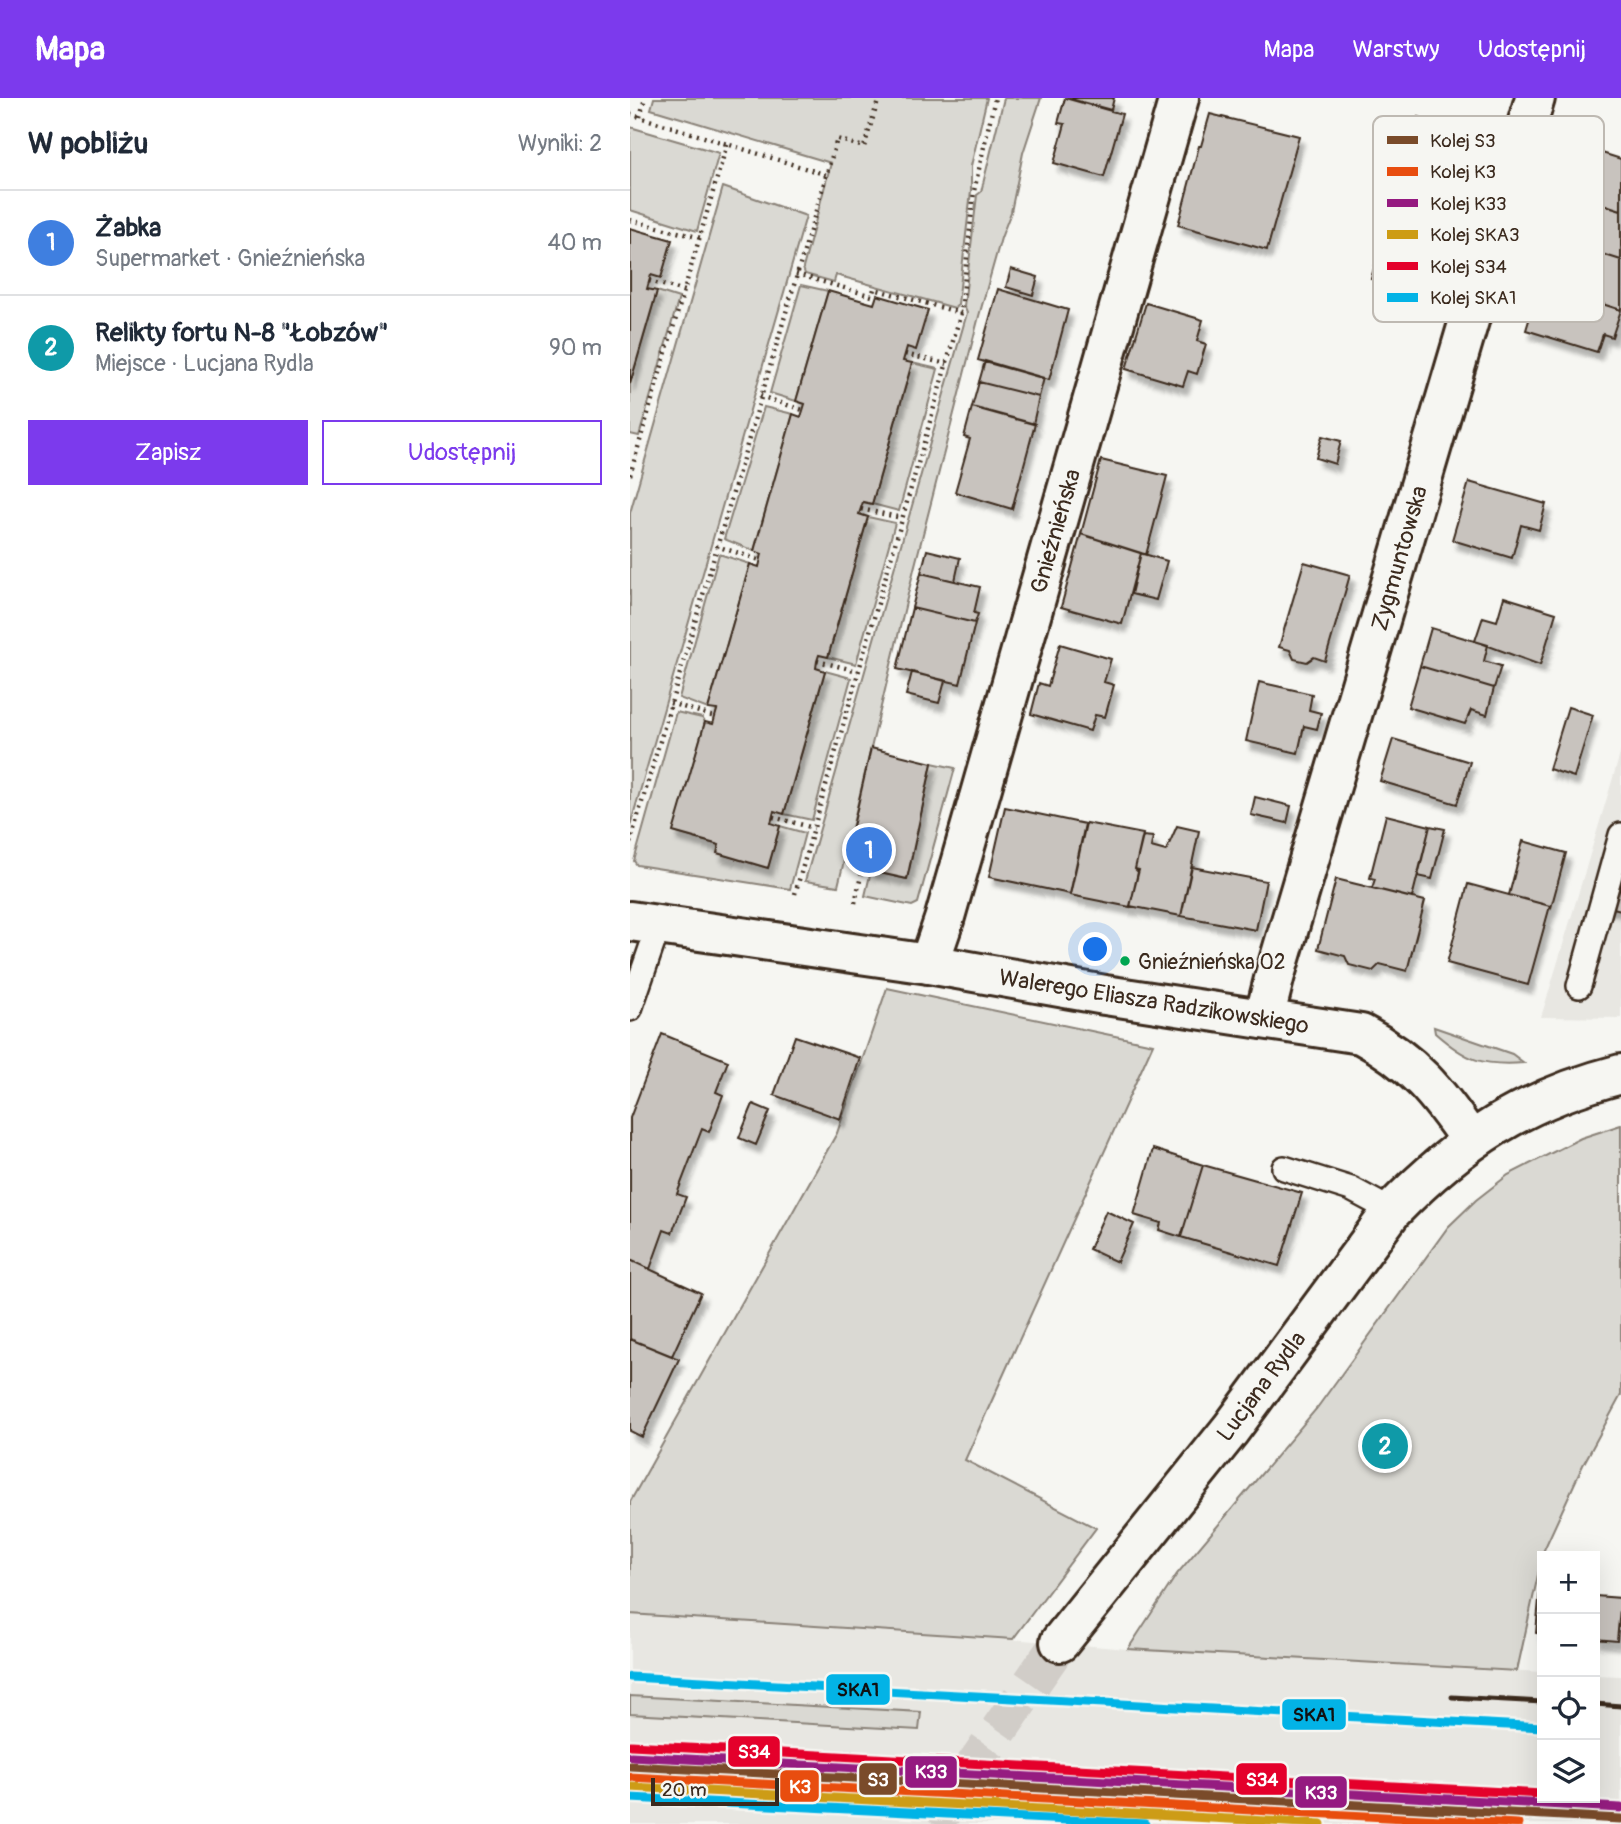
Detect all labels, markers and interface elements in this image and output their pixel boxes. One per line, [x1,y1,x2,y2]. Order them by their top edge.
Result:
text: Mapa [35,29,105,70]
text: Mapa [1264,35,1314,64]
text: Warstwy [1352,35,1440,64]
text: Udostępnij [1478,35,1586,64]
legend [1373,116,1604,322]
text: W pobliżu [28,125,148,162]
text: Wyniki: 2 [518,129,602,158]
text: Kolej S3 [1430,129,1496,153]
text: Kolej K3 [1430,160,1496,184]
text: Kolej K33 [1430,192,1507,216]
text: Żabka [95,212,161,244]
text: Kolej SKA3 [1430,223,1520,247]
text: 1 [47,228,56,257]
text: 40 m [548,228,602,257]
text: Supermarket · Gnieźnieńska [95,244,365,273]
text: Kolej S34 [1430,255,1507,279]
text: Kolej SKA1 [1430,286,1516,310]
text: Relikty fortu N-8 "Łobzów" [95,317,389,349]
text: 2 [45,333,57,362]
text: 90 m [549,333,602,362]
text: Miejsce · Lucjana Rydla [95,349,314,378]
button: Zapisz [28,420,308,485]
button: Udostępnij [322,420,602,485]
street label: Gnieźnieńska [1024,466,1087,597]
street label: Zygmuntowska [1365,482,1434,634]
pin: 1 [846,824,892,876]
your location [1078,932,1112,966]
place label: Gnieźnieńska 02 [1138,949,1285,976]
marker: Gnieźnieńska 02 [1118,954,1132,968]
street label: Walerego Eliasza Radzikowskiego [997,963,1311,1040]
street label: Lucjana Rydla [1210,1325,1312,1447]
pin: 2 [1362,1420,1408,1472]
map controls [1537,1551,1600,1803]
button: + [1537,1551,1600,1614]
button: − [1537,1614,1600,1677]
line badge: SKA1 [825,1673,891,1706]
button: locate [1537,1677,1600,1740]
text: SKA1 [837,1678,879,1702]
line badge: SKA1 [1281,1698,1347,1731]
text: SKA1 [1293,1703,1335,1727]
line badge: S34 [727,1735,781,1768]
text: S34 [738,1740,770,1764]
button: layers [1537,1740,1600,1803]
line badge: K33 [904,1755,958,1789]
text: K33 [915,1760,947,1784]
line badge: S3 [858,1762,898,1796]
line badge: S34 [1235,1762,1288,1796]
text: S3 [867,1768,889,1792]
text: S34 [1246,1768,1278,1792]
line badge: K3 [779,1769,820,1803]
scale bar [651,1775,779,1807]
text: K3 [789,1775,811,1799]
line badge: K33 [1294,1775,1348,1809]
text: 20 m [662,1778,707,1802]
text: K33 [1305,1781,1337,1805]

